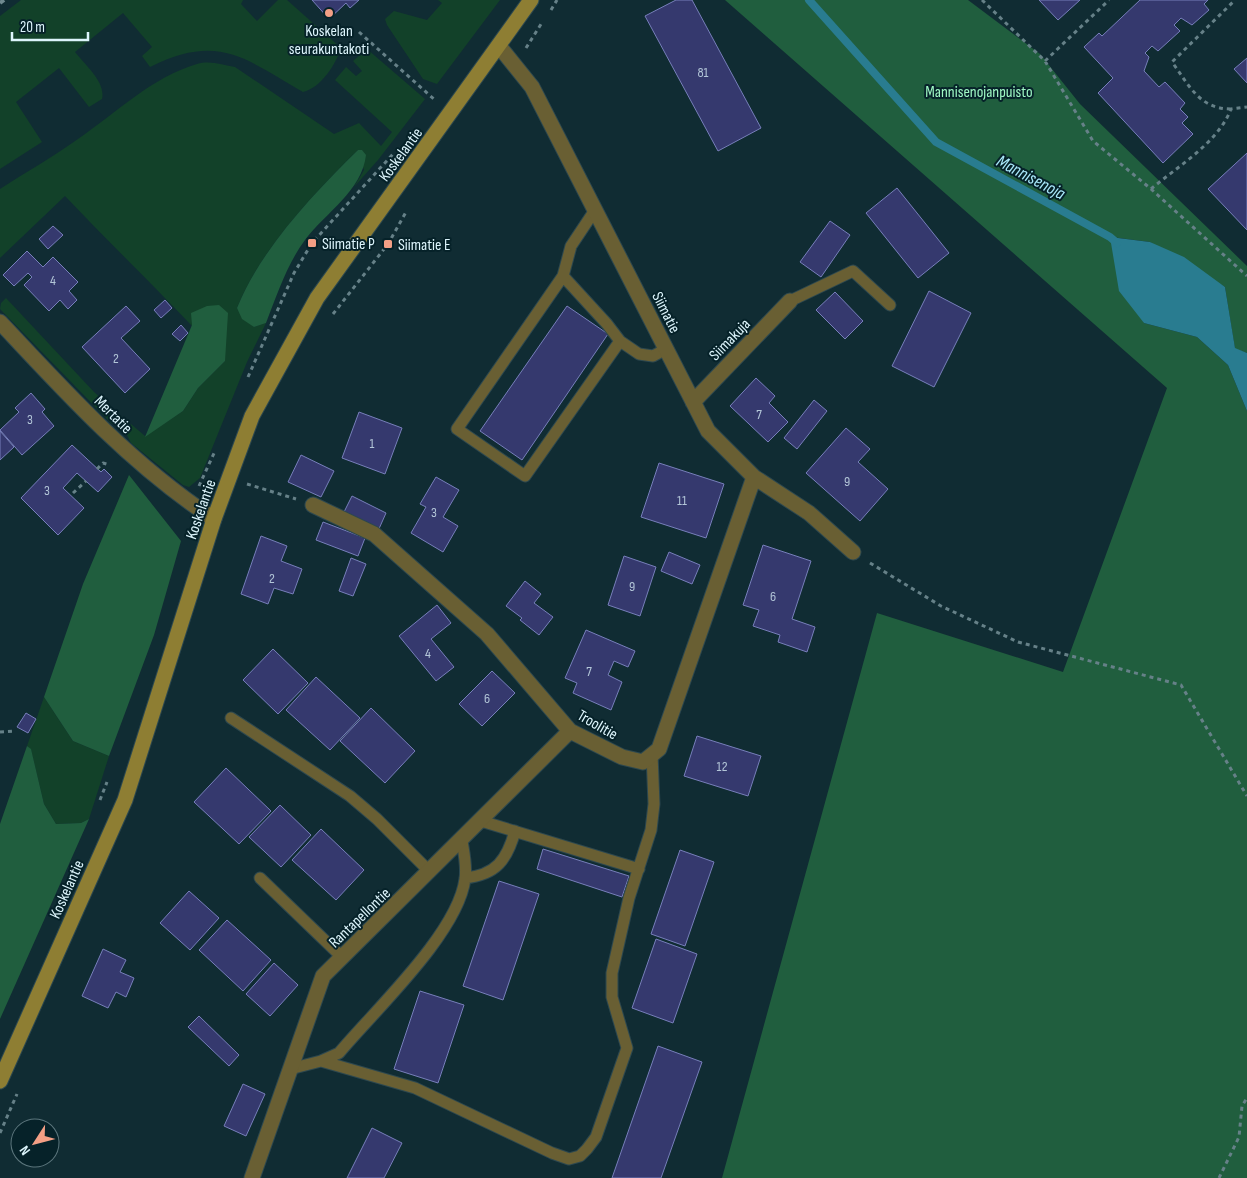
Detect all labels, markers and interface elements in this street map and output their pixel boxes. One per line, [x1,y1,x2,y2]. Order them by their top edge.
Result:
marker: Koskelan seurakuntakoti [323,7,335,19]
scale bar [12,10,89,42]
text: 20 m [20,18,45,37]
place label: Koskelan seurakuntakoti [289,22,369,59]
house number: 81 [697,64,709,81]
park label: Mannisenojanpuisto [925,83,1033,102]
street label: Koskelantie [375,124,427,186]
water label: Mannisenoja [993,151,1069,205]
place label: Siimatie P [322,235,375,254]
place label: Siimatie E [398,236,451,255]
marker: Siimatie P [306,237,318,249]
marker: Siimatie E [382,238,394,250]
house number: 4 [50,272,56,289]
street label: Siimatie [647,289,684,336]
street label: Siimakuja [706,315,755,365]
house number: 2 [113,350,119,367]
street label: Mertatie [90,392,136,438]
house number: 7 [756,406,762,423]
house number: 3 [27,411,33,428]
house number: 1 [370,435,375,452]
house number: 9 [844,473,850,490]
street label: Koskelantie [182,477,220,542]
house number: 3 [44,482,50,499]
house number: 11 [677,492,687,509]
house number: 3 [431,504,437,521]
house number: 2 [269,570,275,587]
house number: 9 [629,578,635,595]
house number: 6 [770,588,776,605]
house number: 4 [425,645,431,662]
house number: 7 [586,663,592,680]
house number: 6 [484,690,490,707]
street label: Troolitie [574,706,621,744]
house number: 12 [717,758,728,775]
street label: Koskelantie [46,857,89,922]
street label: Rantapellontie [325,884,395,952]
north arrow [10,1118,60,1168]
text: N [16,1142,34,1158]

